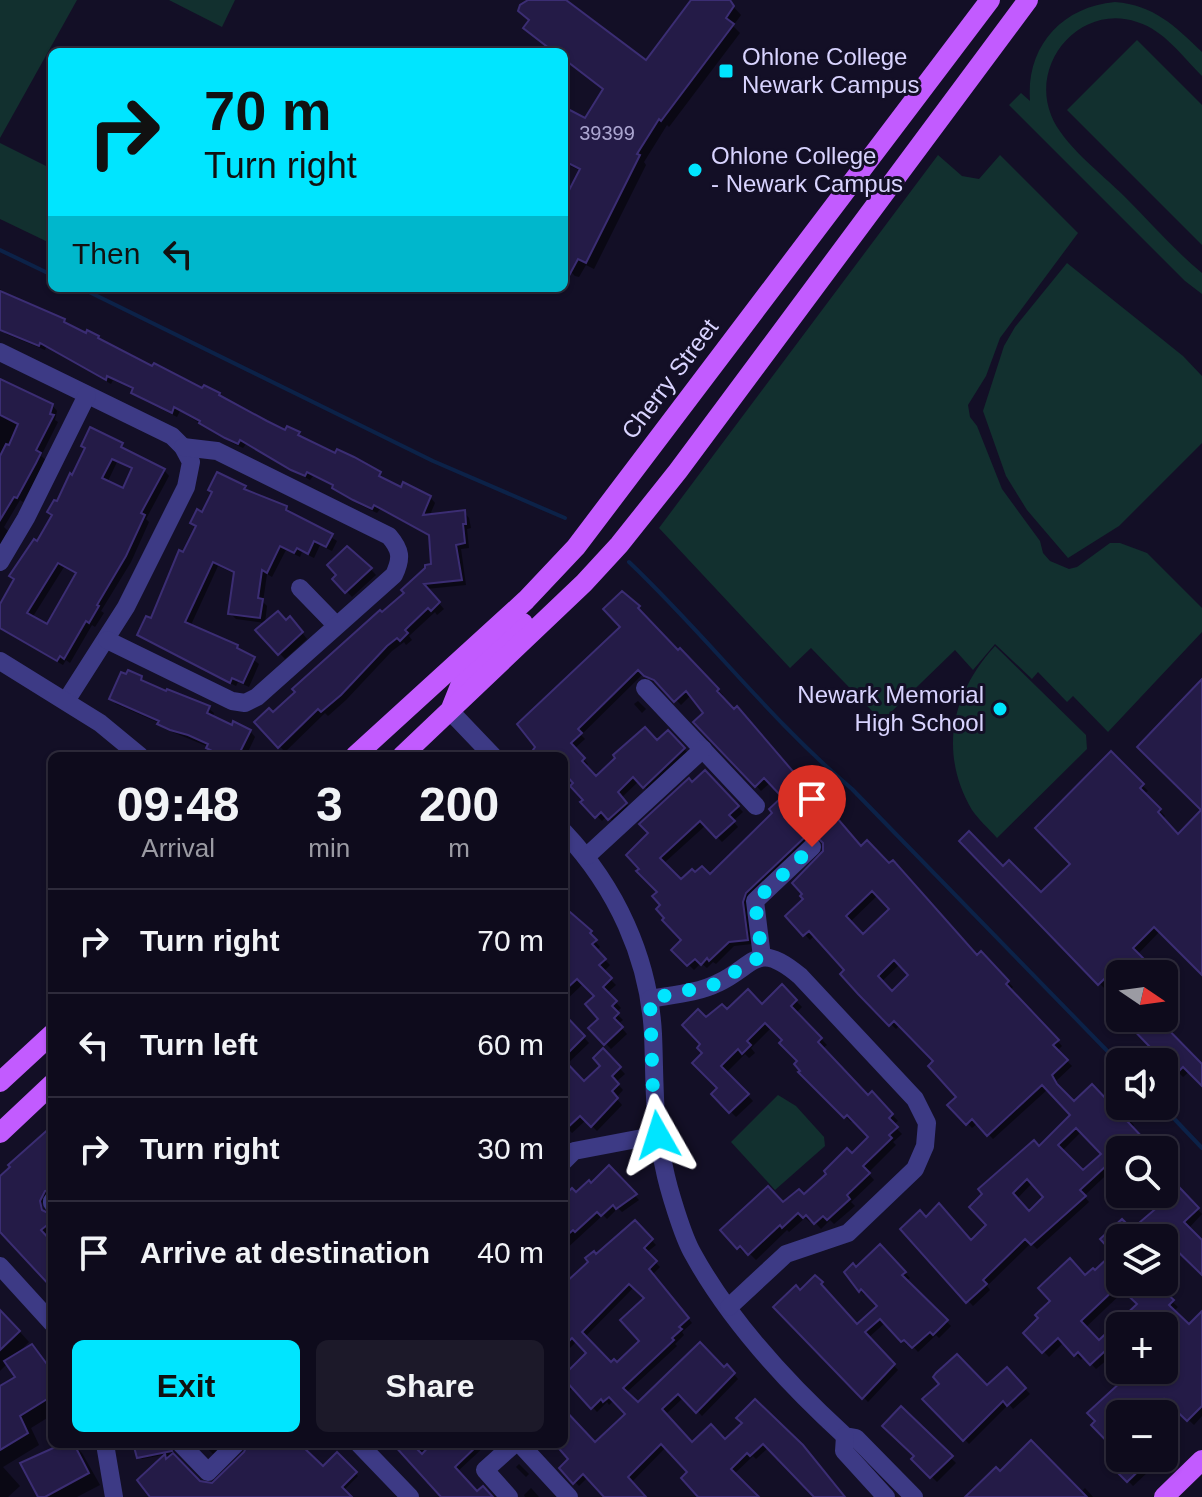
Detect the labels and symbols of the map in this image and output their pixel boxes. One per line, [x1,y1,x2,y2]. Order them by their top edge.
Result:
place label: Ohlone College Newark Campus [742,43,919,98]
marker: Ohlone College Newark Campus [717,62,735,80]
house number: 39399 [579,122,635,144]
place label: Ohlone College - Newark Campus [711,142,903,197]
marker: Ohlone College - Newark Campus [686,161,704,179]
street label: Cherry Street [616,313,724,444]
place label: Newark Memorial High School [797,681,984,736]
marker: Newark Memorial High School [991,700,1009,718]
pin [778,765,846,847]
north arrow [1106,960,1178,1032]
position arrow [616,1093,700,1177]

